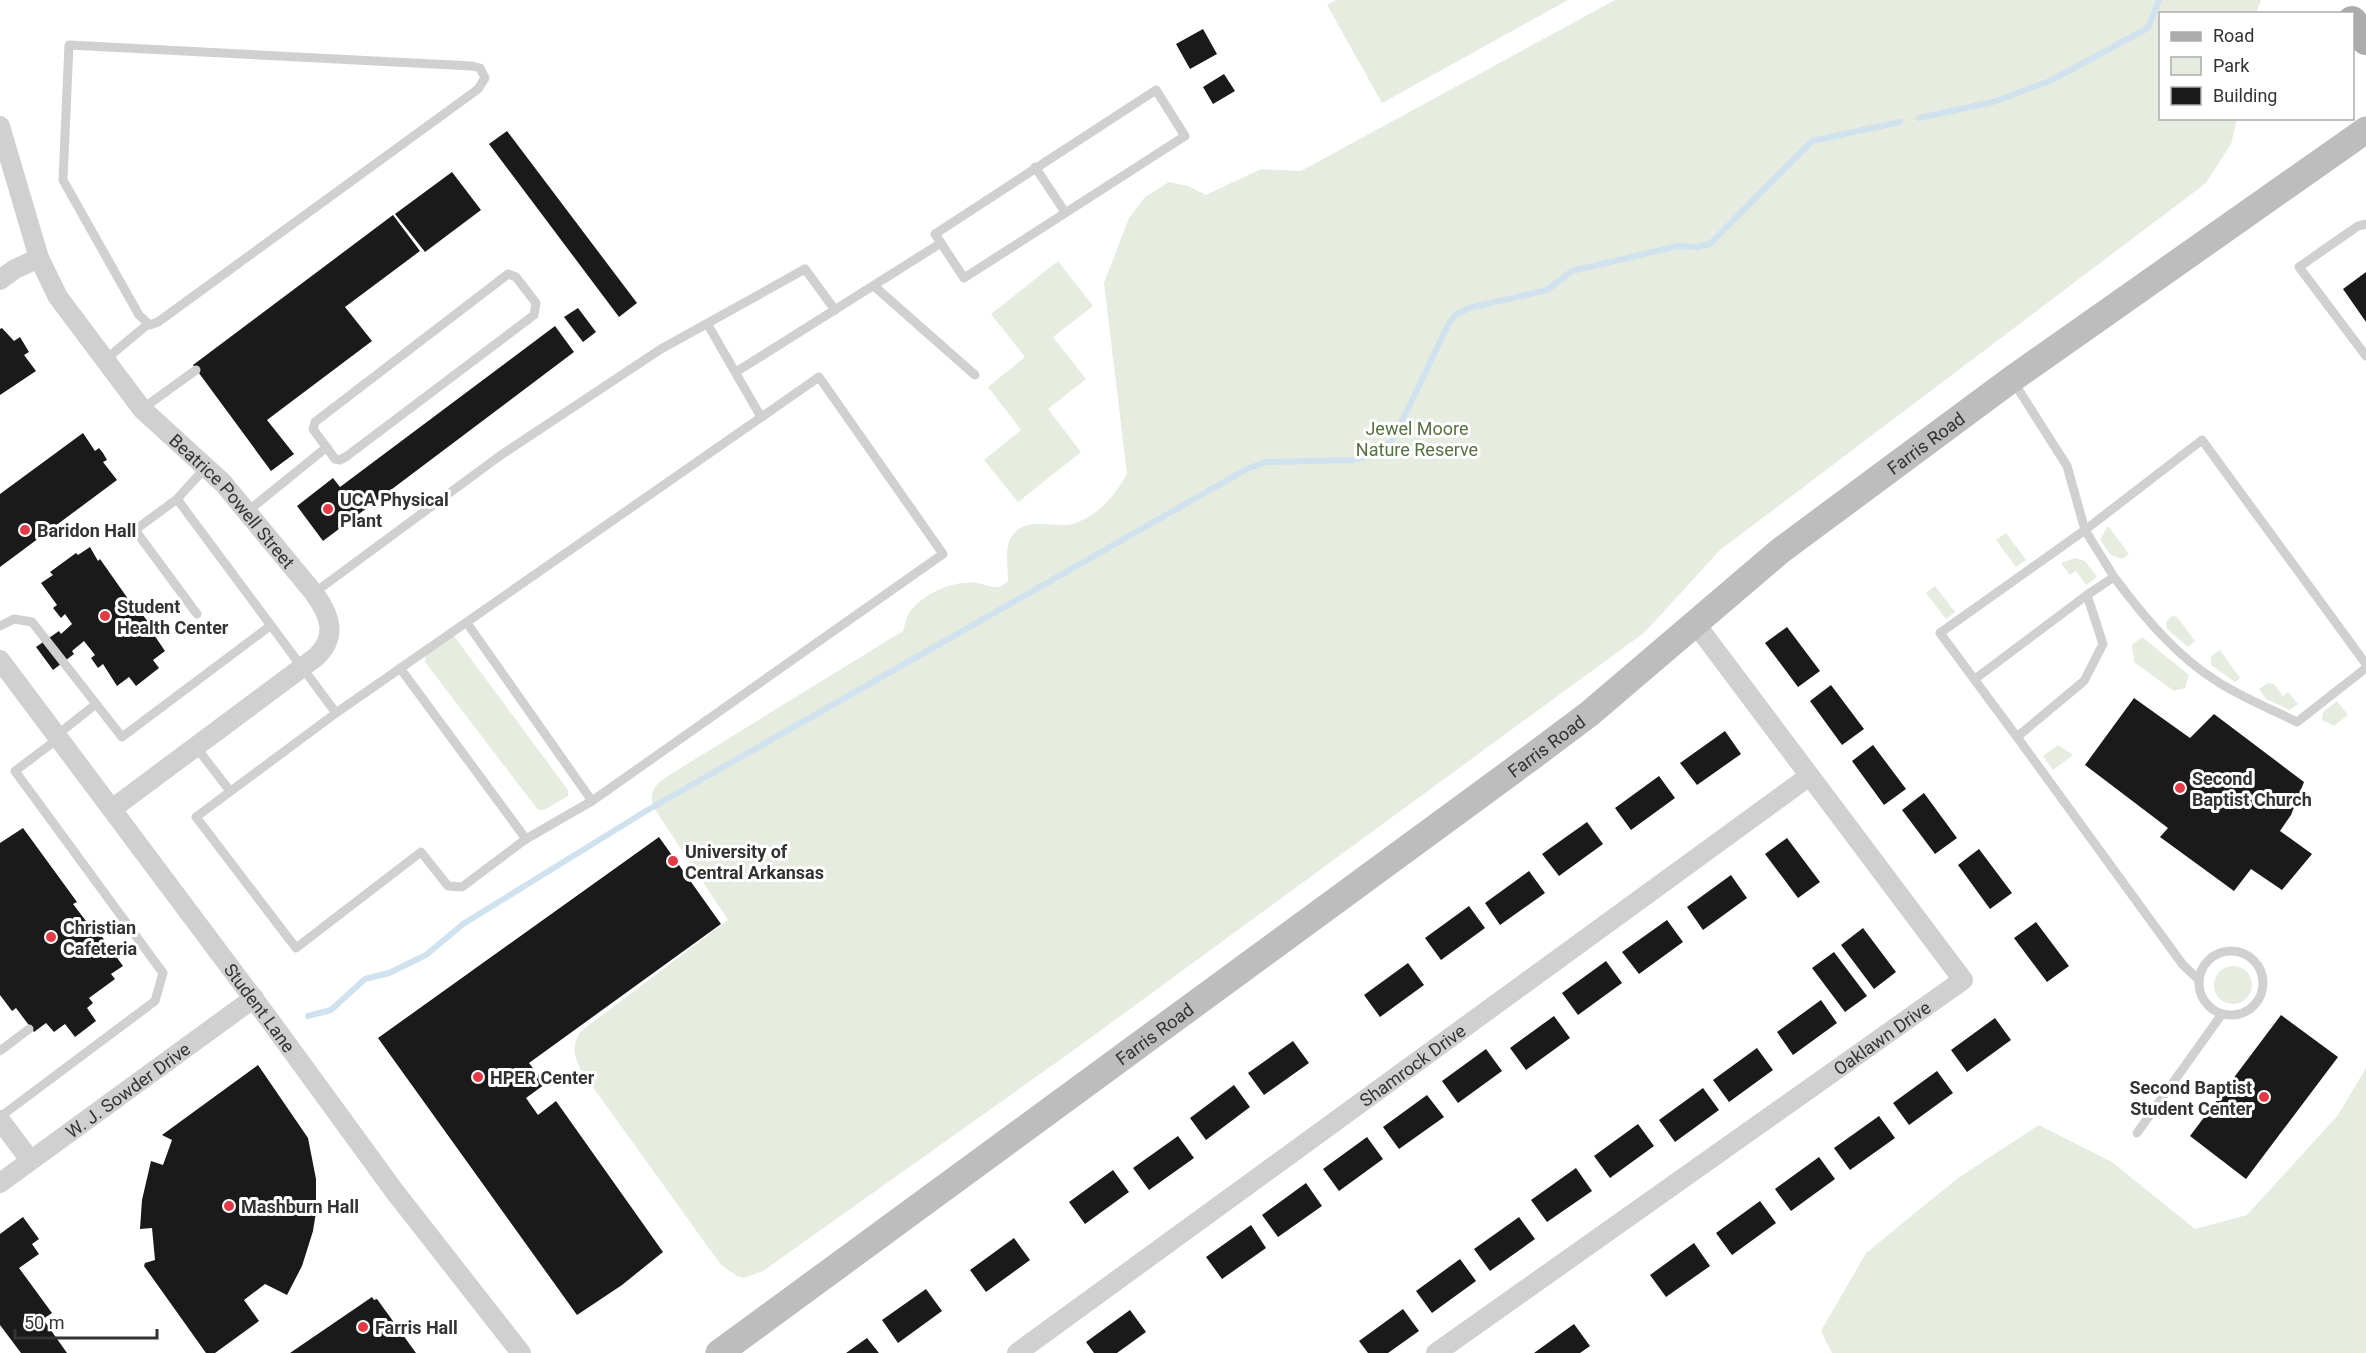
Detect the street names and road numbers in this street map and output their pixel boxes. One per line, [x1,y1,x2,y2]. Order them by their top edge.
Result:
street label: Farris Road [1883,407,1969,479]
street label: Beatrice Powell Street [165,429,299,572]
street label: Farris Road [1503,710,1589,782]
street label: Student Lane [220,959,300,1056]
street label: Oaklawn Drive [1829,996,1934,1079]
street label: Farris Road [1111,998,1197,1069]
street label: Shamrock Drive [1355,1020,1469,1111]
street label: W. J. Sowder Drive [62,1038,194,1142]

